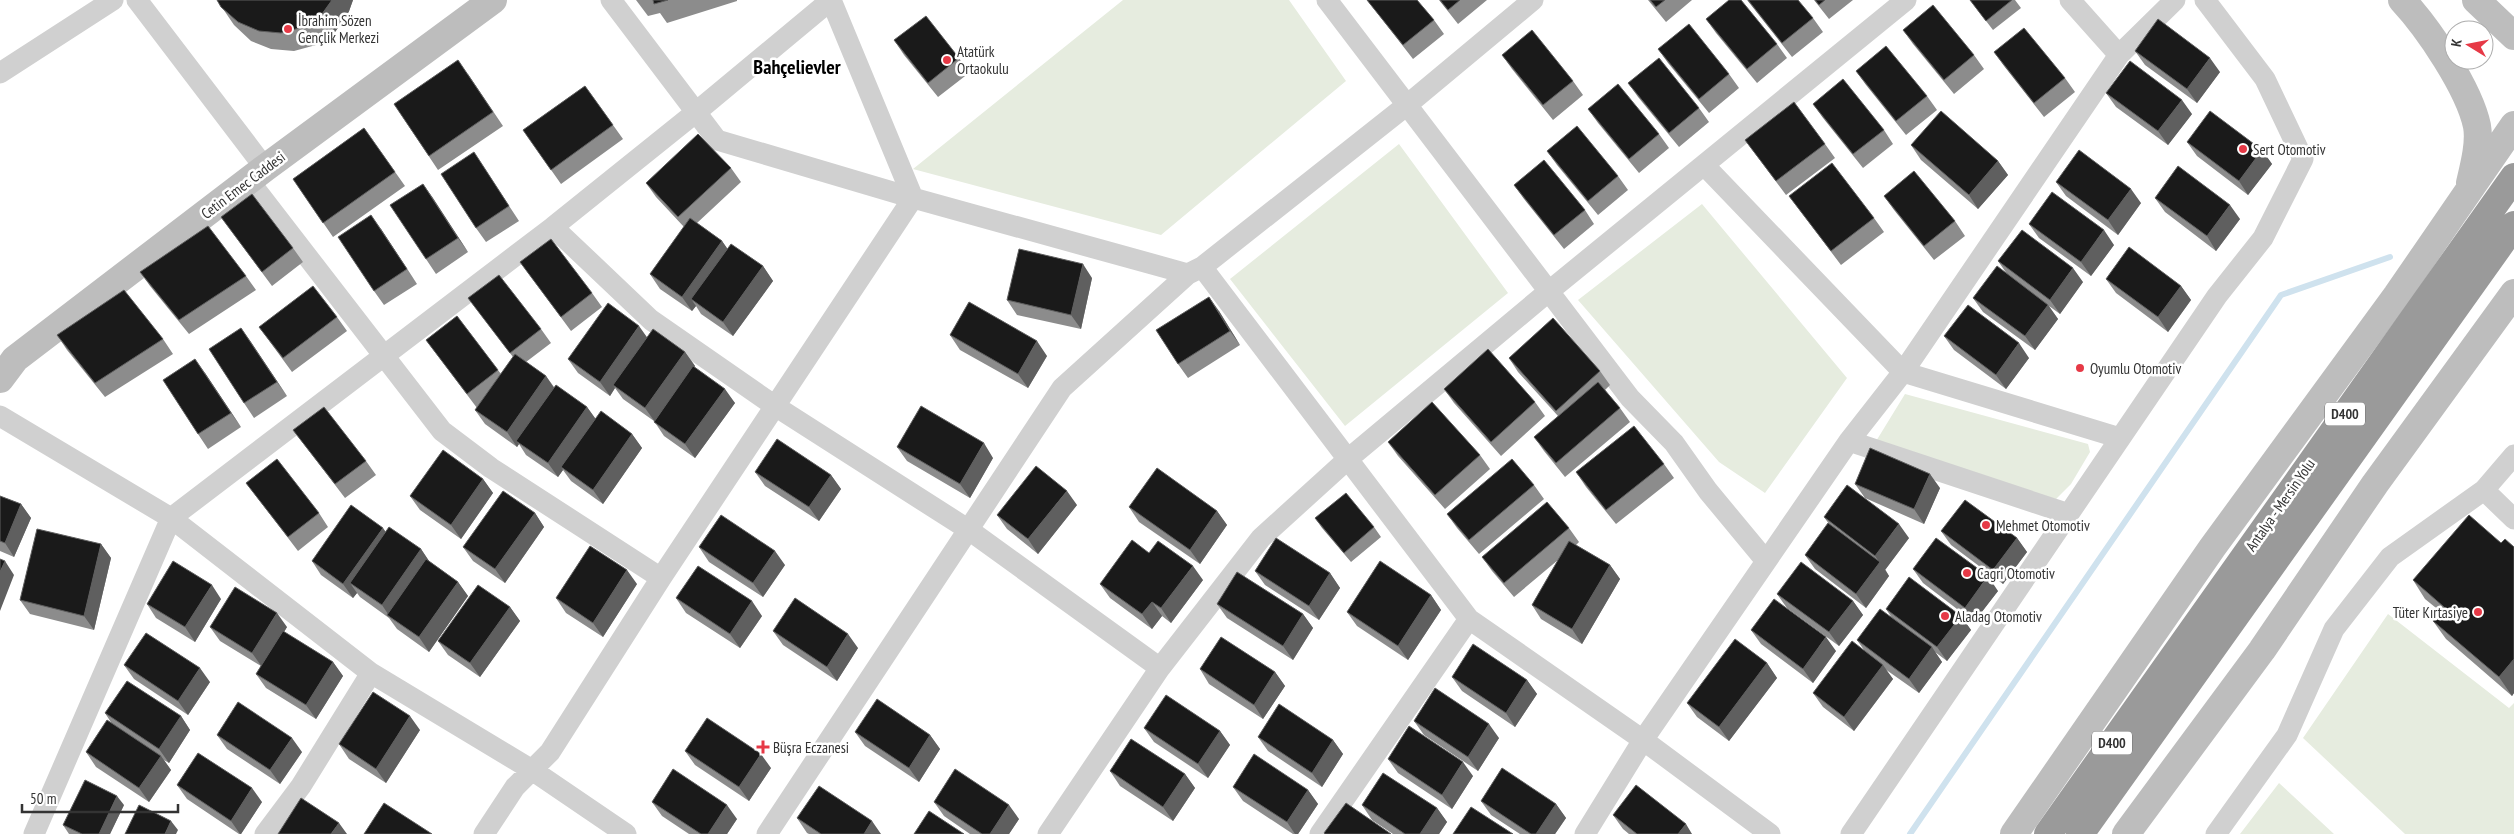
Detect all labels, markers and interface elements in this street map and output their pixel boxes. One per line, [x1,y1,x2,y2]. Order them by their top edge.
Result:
place label: İbrahim Sözen Gençlik Merkezi [298,11,379,47]
north arrow [2444,20,2494,70]
marker: İbrahim Sözen Gençlik Merkezi [282,23,294,35]
text: K [2447,37,2466,48]
place label: Atatürk Ortaokulu [957,42,1009,78]
district label: Bahçelievler [753,54,841,80]
marker: Atatürk Ortaokulu [941,54,953,66]
place label: Sert Otomotiv [2253,140,2326,159]
marker: Sert Otomotiv [2237,143,2249,155]
street label: Cetin Emec Caddesi [197,147,289,223]
place label: Oyumlu Otomotiv [2090,359,2182,378]
marker: Oyumlu Otomotiv [2074,362,2086,374]
road number: D400 [2325,402,2365,426]
street label: Antalya - Mersin Yolu [2241,455,2319,555]
place label: Mehmet Otomotiv [1996,516,2090,535]
marker: Mehmet Otomotiv [1980,519,1992,531]
place label: Cagri Otomotiv [1977,564,2055,583]
marker: Cagri Otomotiv [1961,567,1973,579]
place label: Tüter Kırtasiye [2393,603,2468,622]
marker: Tüter Kırtasiye [2472,606,2484,618]
place label: Aladag Otomotiv [1955,607,2042,626]
marker: Aladag Otomotiv [1939,610,1951,622]
road number: D400 [2092,731,2132,754]
place label: Büşra Eczanesi [773,738,849,757]
marker: Büşra Eczanesi [757,741,769,753]
scale bar [22,782,179,814]
text: 50 m [30,789,56,808]

